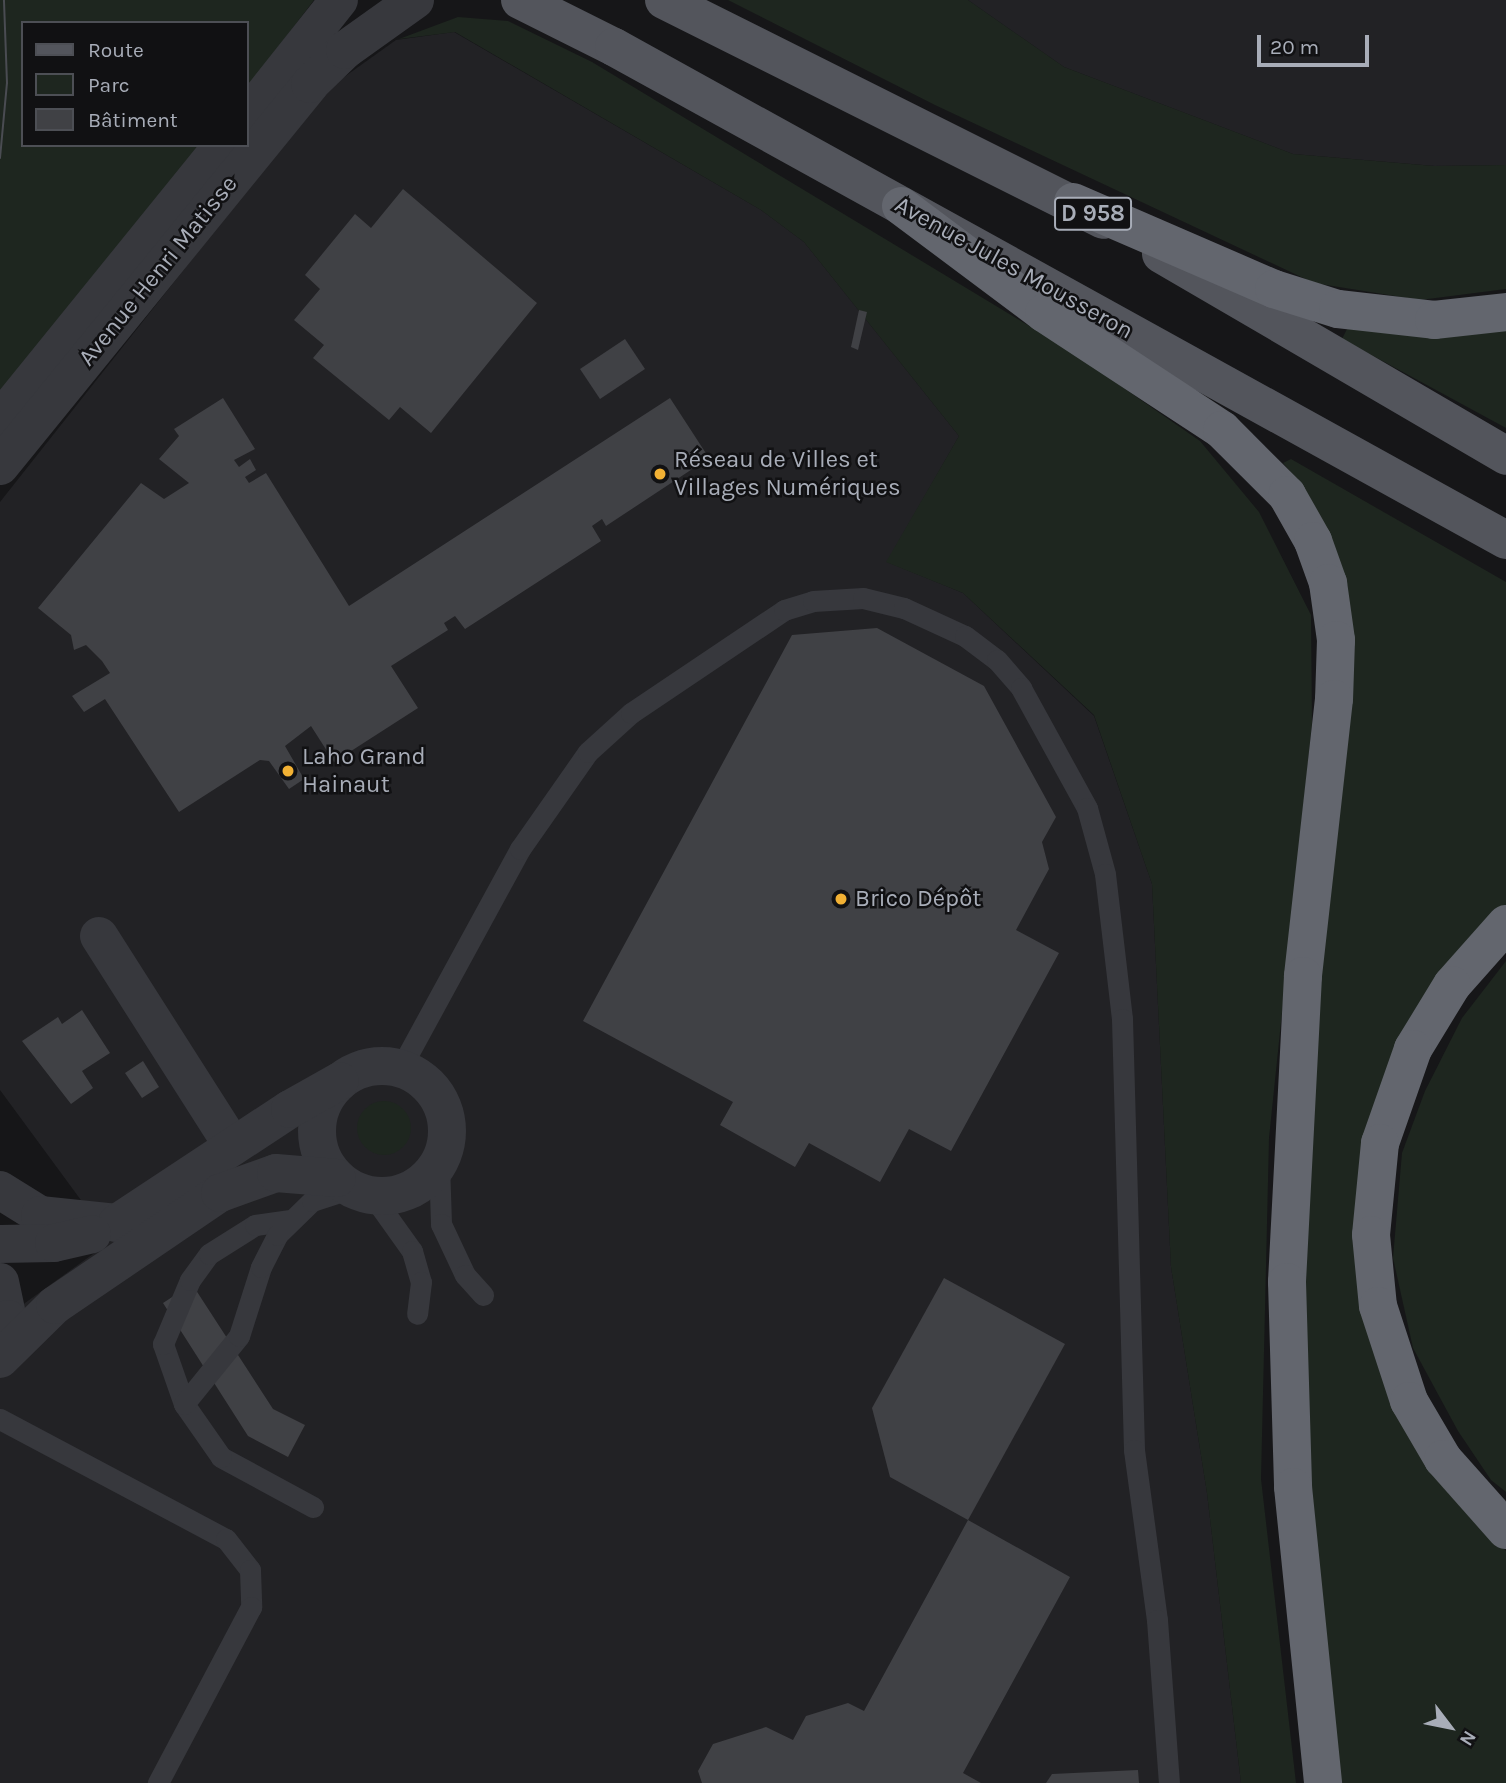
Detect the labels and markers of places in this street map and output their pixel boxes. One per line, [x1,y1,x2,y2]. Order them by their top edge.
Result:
place label: Réseau de Villes et Villages Numériques [674,446,901,502]
marker: Réseau de Villes et Villages Numériques [652,466,668,482]
place label: Laho Grand Hainaut [302,743,426,799]
marker: Laho Grand Hainaut [280,763,296,779]
place label: Brico Dépôt [855,885,981,913]
marker: Brico Dépôt [833,891,849,907]

